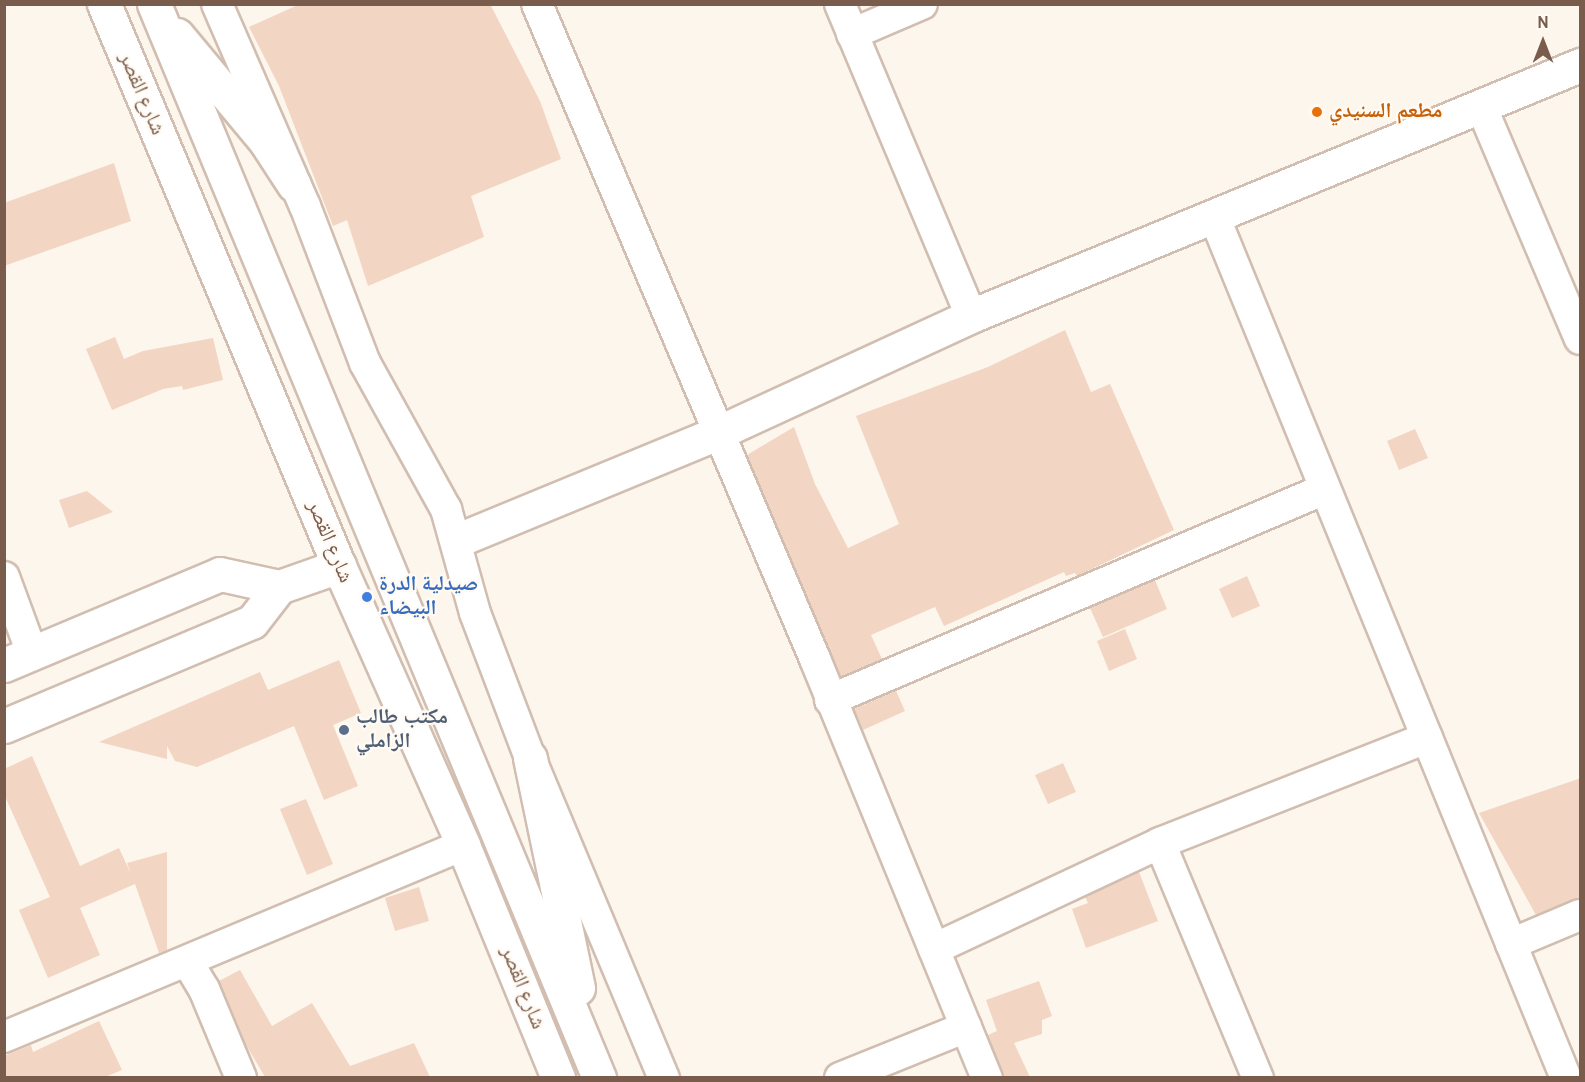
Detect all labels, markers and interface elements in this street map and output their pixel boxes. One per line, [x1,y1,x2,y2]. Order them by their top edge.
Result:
north arrow [1513,12,1573,72]
text: N [1537,14,1549,34]
street label: شارع القصر [112,49,170,139]
place label: مطعم السنيدي [1329,99,1442,125]
marker: مطعم السنيدي [1310,105,1324,119]
street label: شارع القصر [300,497,358,587]
place label: صيدلية الدرة البيضاء [379,572,478,622]
marker: صيدلية الدرة البيضاء [360,590,374,604]
place label: مكتب طالب الزاملي [356,705,448,755]
marker: مكتب طالب الزاملي [337,723,351,737]
street label: شارع القصر [494,943,550,1033]

